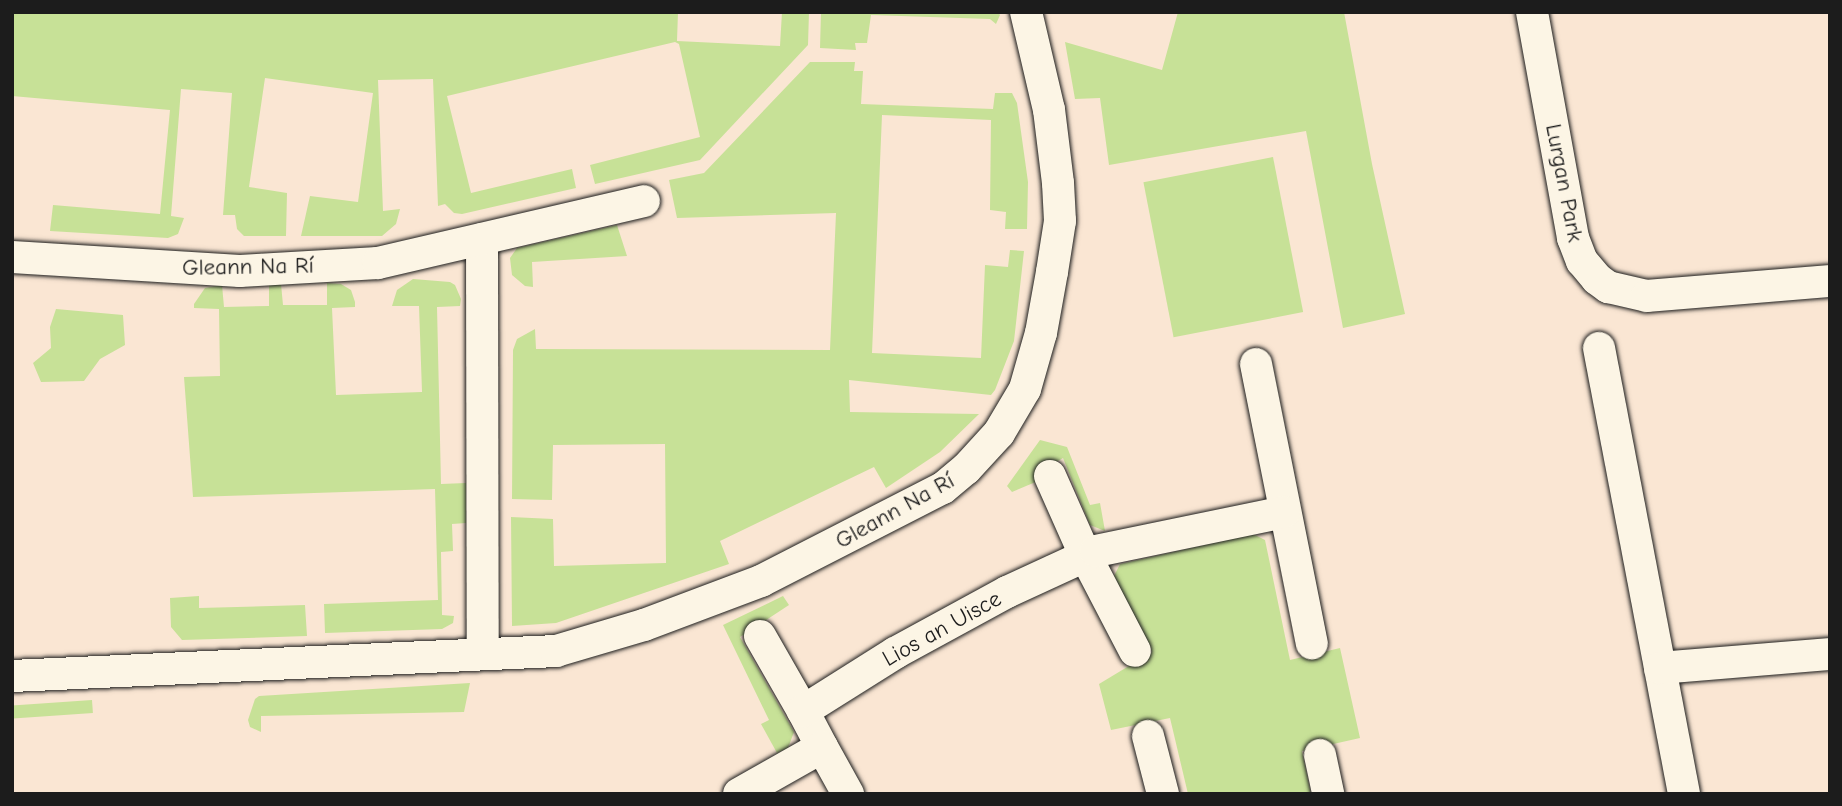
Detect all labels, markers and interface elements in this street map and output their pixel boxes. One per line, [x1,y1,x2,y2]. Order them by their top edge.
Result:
street label: Lurgan Park [1539,122,1589,244]
street label: Gleann Na Rí [182,252,314,282]
street label: Gleann Na Rí [831,467,959,555]
street label: Lios an Uisce [878,585,1006,673]

